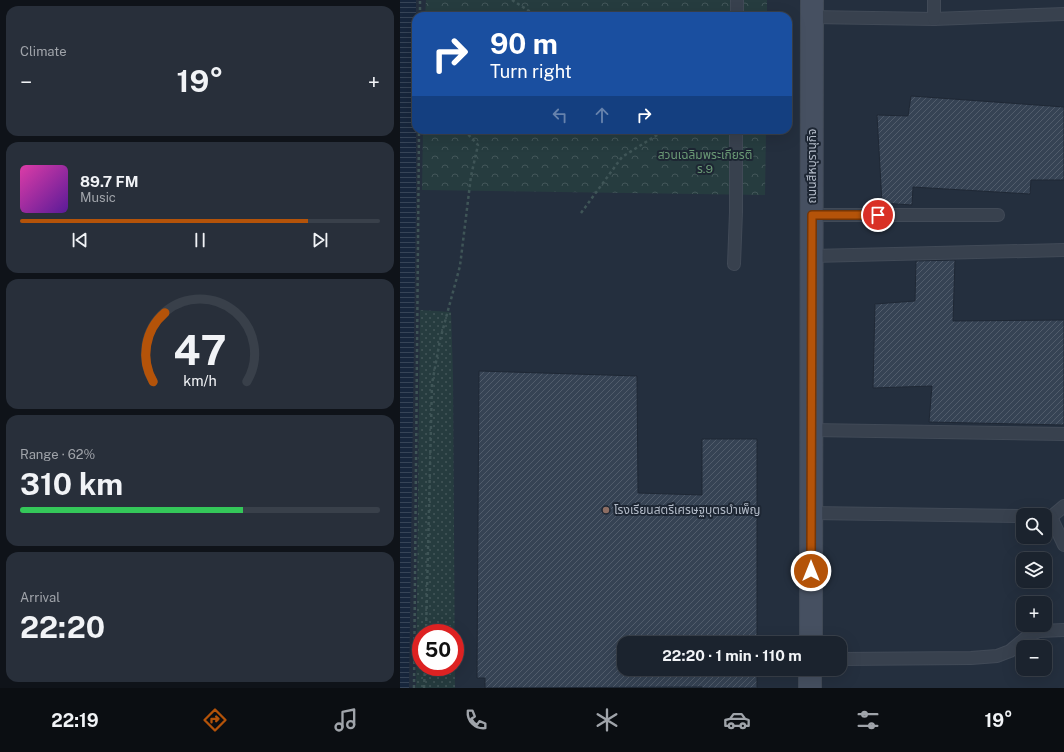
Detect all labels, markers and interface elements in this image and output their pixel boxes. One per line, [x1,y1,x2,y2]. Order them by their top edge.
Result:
text: 90 m [490,27,558,60]
icon: right [424,28,476,80]
text: Climate [20,44,67,59]
text: Turn right [490,61,572,82]
text: 19° [177,63,223,99]
text: − [20,69,32,95]
text: + [368,69,380,95]
icon: left [549,104,571,126]
icon: ahead [591,104,613,126]
icon: right [633,104,655,126]
street label: ถนนสีหบุรานุกิจ [805,129,819,203]
park label: สวนเฉลิมพระเกียรติ ร.9 [658,148,752,176]
text: 89.7 FM [80,173,138,190]
text: Music [80,190,116,205]
pin [861,198,895,232]
icon: arrive [867,204,889,226]
icon: previous [69,229,91,251]
icon: pause [189,229,211,251]
icon: next [309,229,331,251]
text: 47 [173,325,227,374]
text: km/h [183,372,217,389]
text: Range · 62% [20,447,95,462]
text: 310 km [20,466,123,502]
place label: โรงเรียนสตรีเศรษฐบุตรบำเพ็ญ [614,503,760,517]
marker: โรงเรียนสตรีเศรษฐบุตรบำเพ็ญ [601,505,611,515]
map controls [1016,508,1052,676]
button: search [1016,508,1052,544]
position arrow [790,550,832,592]
button: layers [1016,552,1052,588]
text: Arrival [20,590,60,605]
button: + [1016,596,1052,632]
text: 22:20 [20,609,105,645]
speed limit sign: 50 [412,624,464,676]
button: − [1016,640,1052,676]
text: 22:20 · 1 min · 110 m [662,647,802,664]
icon: directions [201,706,229,734]
icon: music [332,706,360,734]
icon: phone [462,706,490,734]
icon: climate [593,706,621,734]
icon: car [723,706,751,734]
icon: filters [854,706,882,734]
text: 22:19 [51,710,99,731]
text: 19° [985,710,1013,731]

